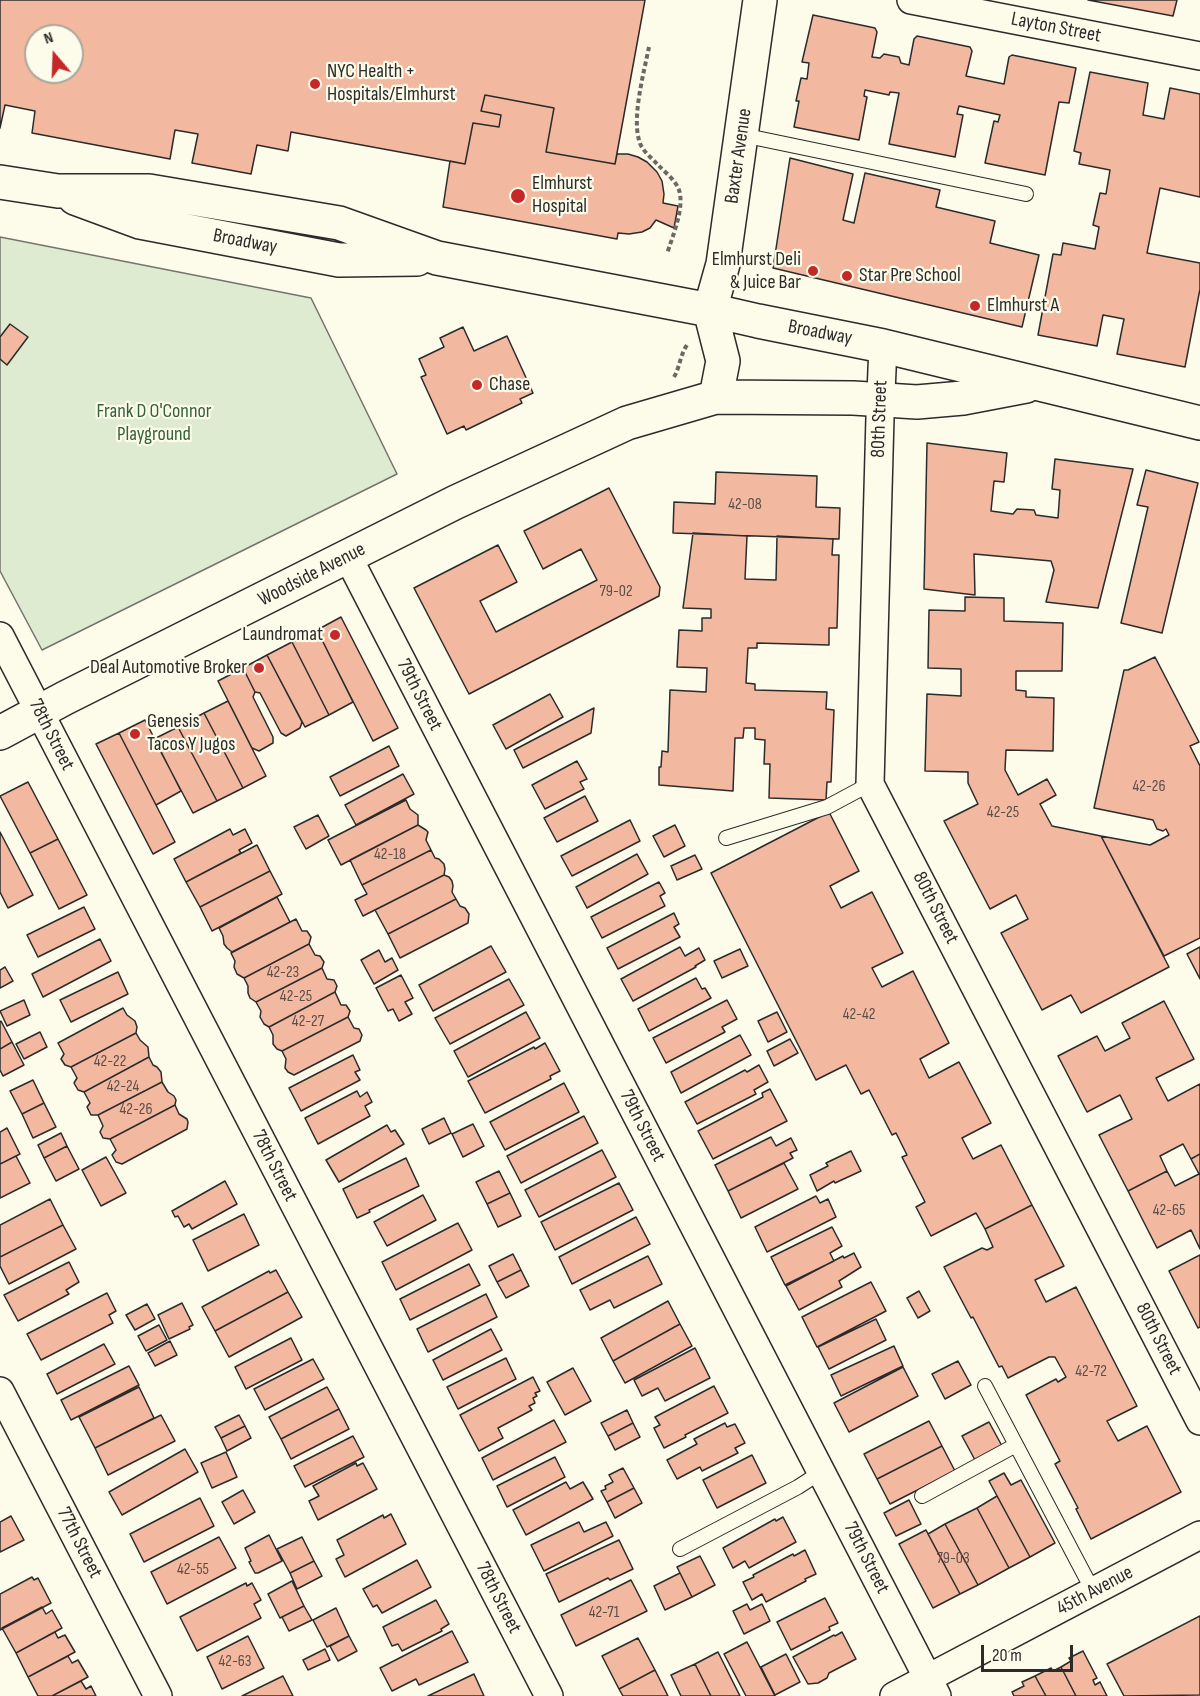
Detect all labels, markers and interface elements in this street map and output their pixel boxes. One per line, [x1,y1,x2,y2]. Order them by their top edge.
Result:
street label: Layton Street [1009,8,1103,48]
north arrow [24,24,84,84]
text: N [41,28,56,49]
place label: NYC Health + Hospitals/Elmhurst [327,60,456,107]
marker: NYC Health + Hospitals/Elmhurst [308,77,322,91]
street label: Baxter Avenue [720,107,758,205]
place label: Elmhurst Hospital [532,172,592,219]
marker: Elmhurst Hospital [509,187,527,205]
street label: Broadway [211,224,279,260]
place label: Elmhurst Deli & Juice Bar [712,248,801,295]
marker: Elmhurst Deli & Juice Bar [806,264,820,278]
place label: Star Pre School [859,264,961,288]
marker: Star Pre School [840,269,854,283]
place label: Elmhurst A [987,294,1059,318]
marker: Elmhurst A [968,299,982,313]
street label: Broadway [786,315,854,351]
place label: Chase [489,373,530,397]
marker: Chase [470,378,484,392]
street label: 80th Street [867,380,893,458]
park label: Frank D O'Connor Playground [96,400,212,447]
house number: 42-08 [728,495,762,515]
street label: Woodside Avenue [254,538,370,612]
house number: 79-02 [599,582,633,602]
place label: Laundromat [242,623,323,647]
marker: Laundromat [328,628,342,642]
street label: 79th Street [391,655,447,735]
place label: Deal Automotive Broker [90,656,247,680]
marker: Deal Automotive Broker [252,661,266,675]
street label: 78th Street [23,695,79,775]
place label: Genesis Tacos Y Jugos [147,710,235,757]
marker: Genesis Tacos Y Jugos [128,727,142,741]
house number: 42-26 [1133,777,1165,797]
house number: 42-25 [987,803,1019,823]
house number: 42-18 [374,845,406,865]
street label: 80th Street [907,868,963,948]
house number: 42-23 [267,963,299,983]
house number: 42-25 [280,987,312,1007]
house number: 42-42 [843,1005,875,1025]
house number: 42-27 [292,1012,324,1032]
house number: 42-22 [94,1052,126,1072]
house number: 42-24 [107,1077,139,1097]
street label: 79th Street [614,1086,670,1166]
house number: 42-26 [120,1100,152,1120]
street label: 78th Street [246,1126,302,1206]
house number: 42-65 [1153,1201,1185,1221]
street label: 80th Street [1130,1299,1186,1379]
house number: 42-72 [1075,1362,1107,1382]
street label: 77th Street [51,1504,107,1582]
street label: 79th Street [838,1518,894,1598]
house number: 79-03 [936,1549,970,1569]
street label: 78th Street [470,1558,526,1638]
house number: 42-55 [177,1560,209,1580]
street label: 45th Avenue [1053,1561,1137,1621]
house number: 42-71 [589,1603,619,1623]
scale bar [984,1633,1076,1671]
text: 20 m [992,1645,1022,1666]
house number: 42-63 [219,1652,251,1672]

